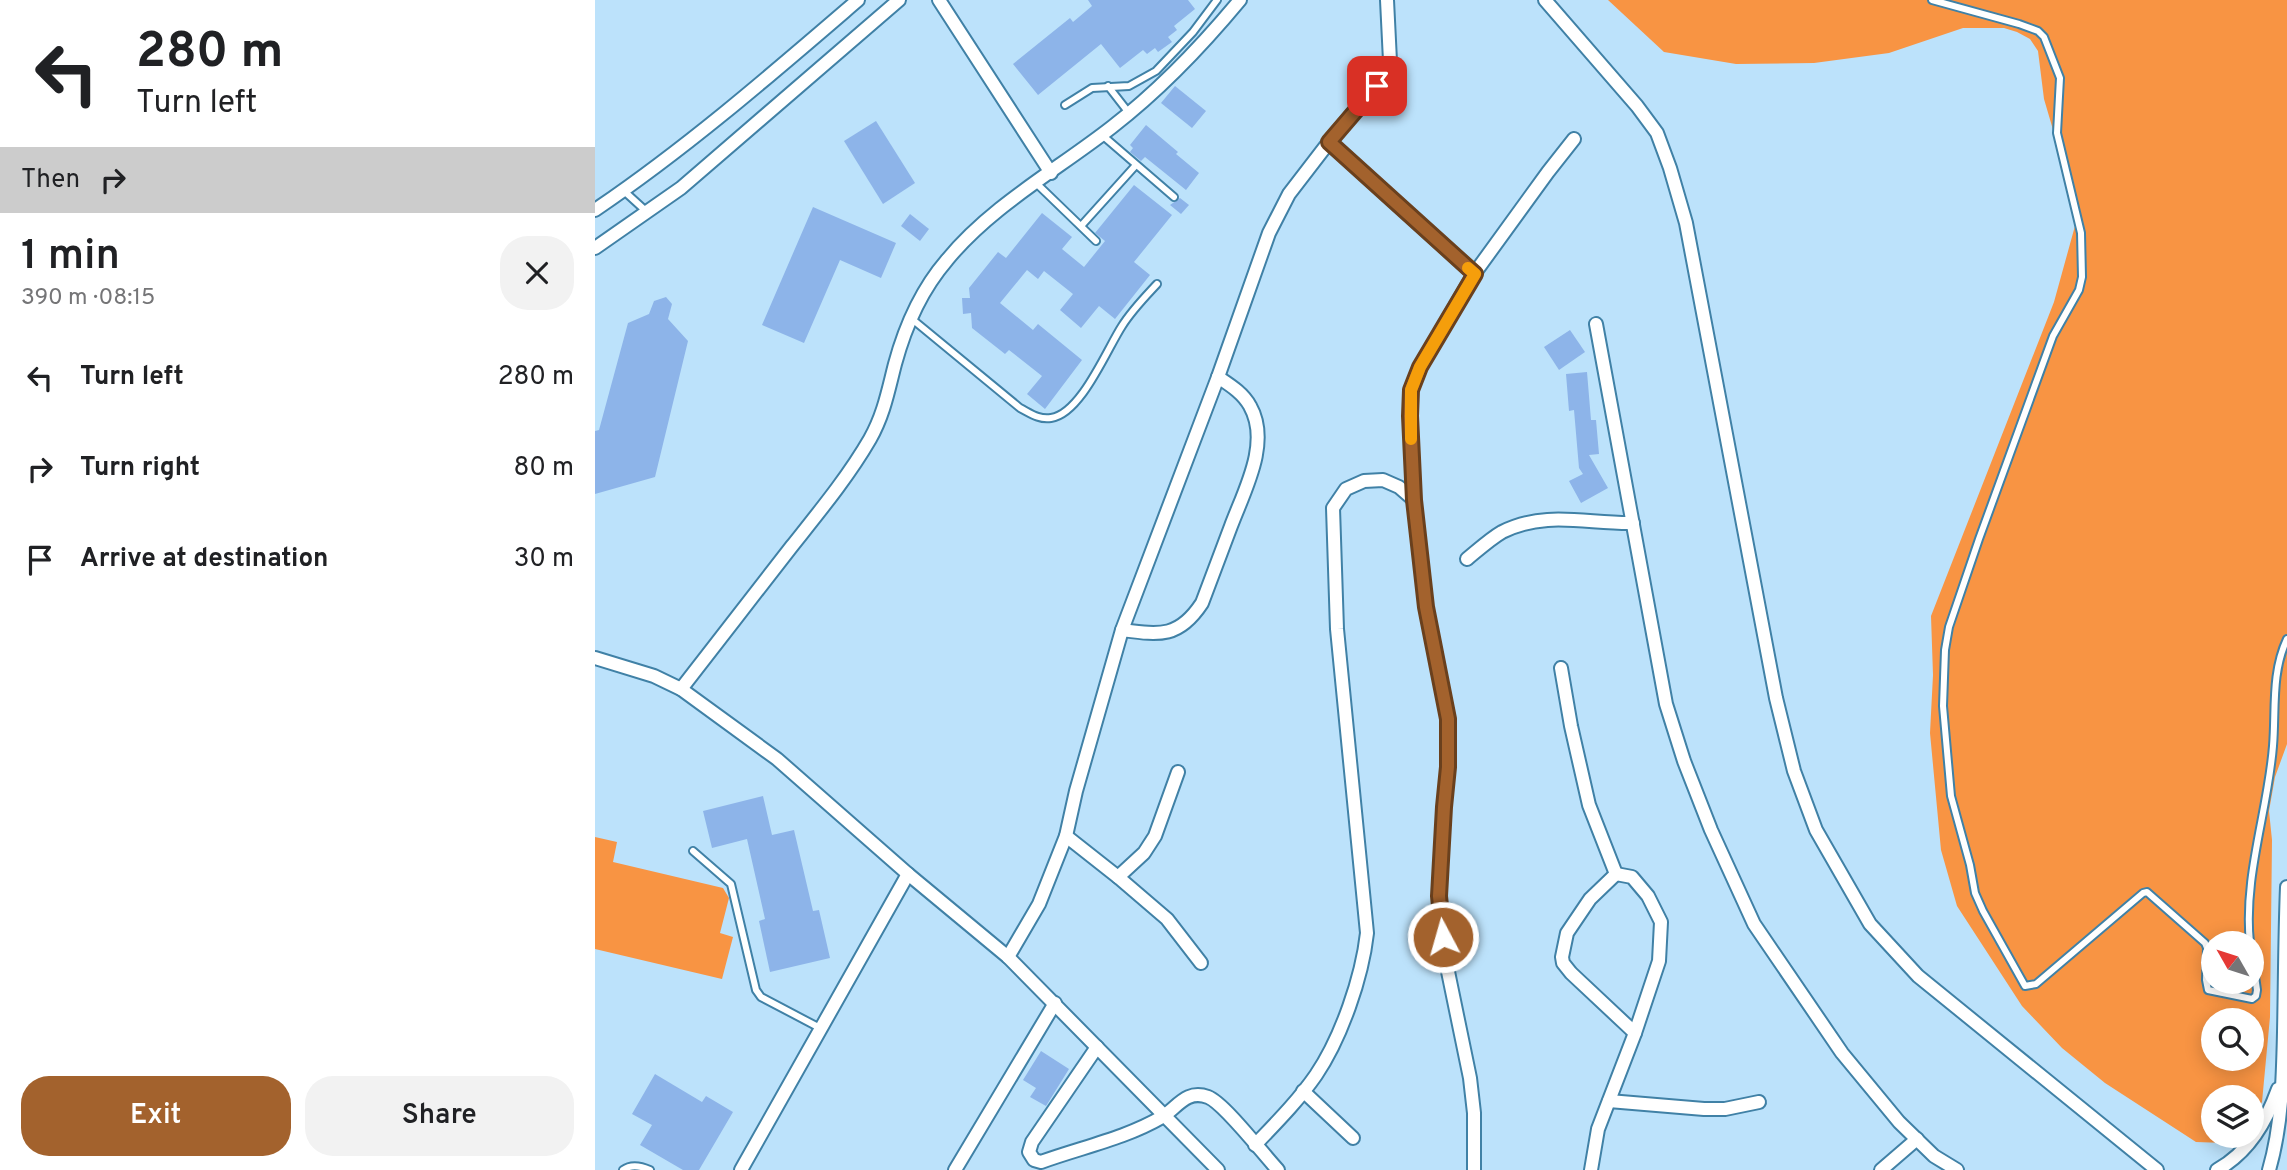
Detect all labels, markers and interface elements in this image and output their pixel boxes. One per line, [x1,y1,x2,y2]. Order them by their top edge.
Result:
text: 280 m [136,23,283,85]
icon: left [21,28,112,119]
pin [1347,56,1407,116]
icon: arrive [1358,67,1396,105]
text: Turn left [136,84,257,124]
icon: right [94,161,132,199]
text: Then [21,164,80,197]
text: 1 min [21,231,120,284]
button: close [500,236,574,310]
text: 390 m · 08:15 [21,284,155,313]
icon: left [21,359,59,397]
text: Turn left [80,361,184,394]
text: 280 m [498,361,574,394]
icon: right [21,450,59,488]
text: Turn right [80,452,200,485]
text: 80 m [514,452,574,485]
icon: arrive [21,541,59,579]
text: Arrive at destination [80,543,328,576]
text: 30 m [514,543,574,576]
position arrow [1406,900,1480,974]
north arrow [2201,931,2265,994]
map controls [2201,931,2264,1148]
button: search [2201,1008,2264,1071]
button: Exit [21,1076,291,1156]
button: Share [305,1076,574,1156]
button: layers [2201,1085,2264,1148]

